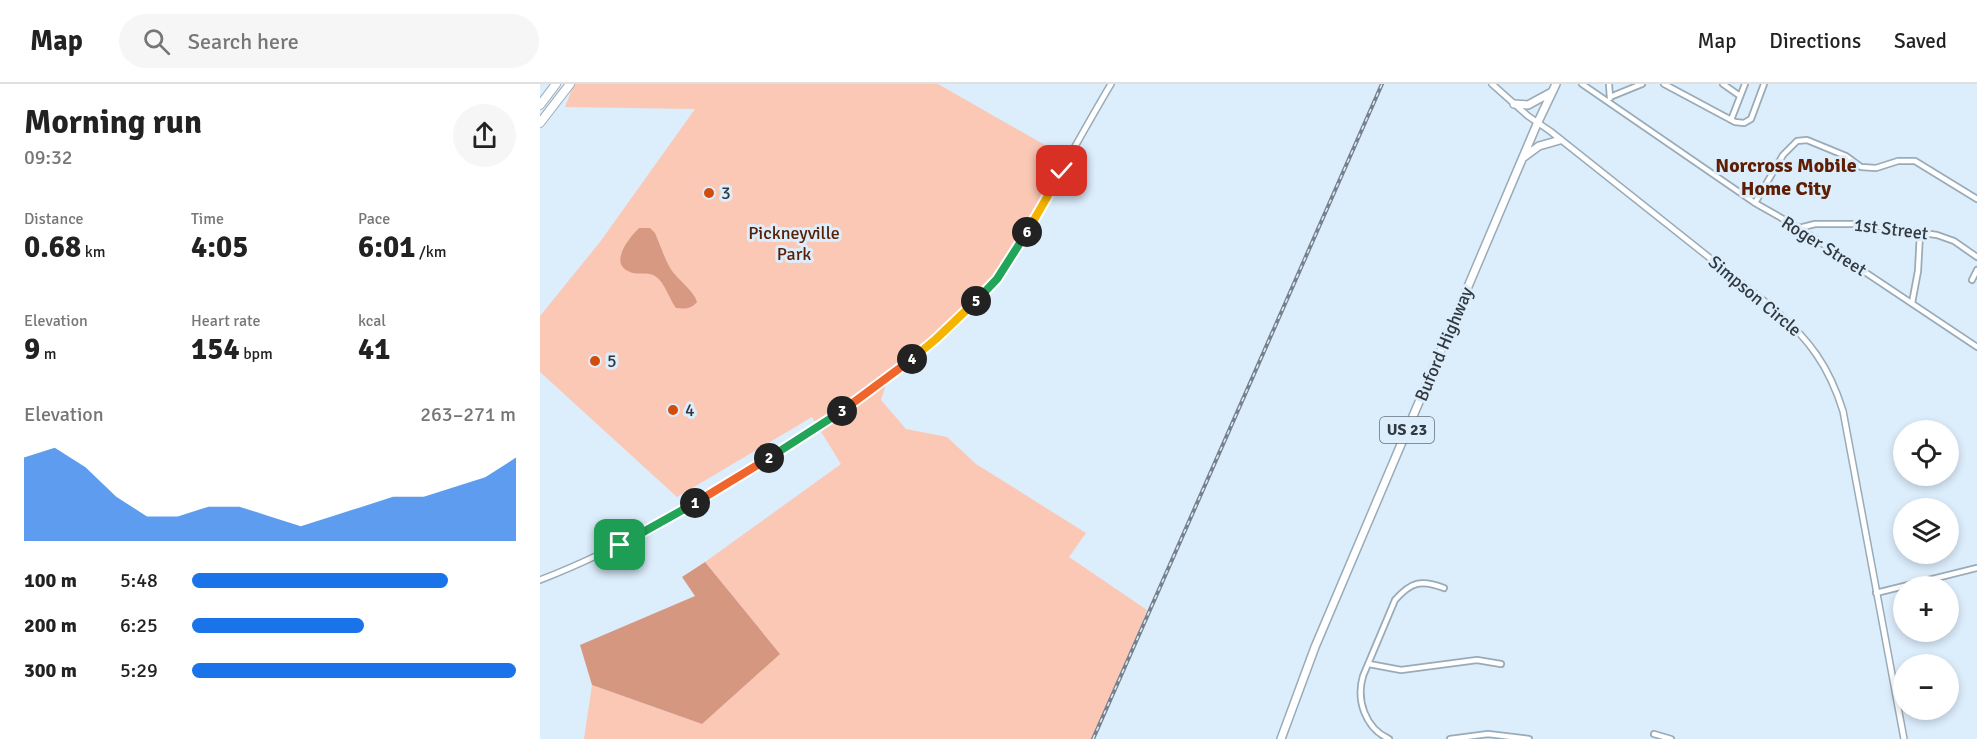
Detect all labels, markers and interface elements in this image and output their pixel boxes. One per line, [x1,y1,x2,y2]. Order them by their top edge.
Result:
search box [119,14,539,68]
text: Map [30,24,83,58]
icon: search [140,25,173,58]
text: Search here [188,28,299,55]
text: Map [1698,28,1736,54]
text: Directions [1769,28,1861,54]
text: Saved [1894,28,1947,54]
text: Morning run [24,102,202,143]
button: share [453,104,516,167]
text: 09:32 [24,145,73,170]
pin [1036,145,1087,196]
district label: Norcross Mobile Home City [1715,153,1857,201]
icon: check [1045,154,1078,187]
place label: 3 [721,182,731,204]
marker: 3 [702,186,716,200]
text: Distance [24,209,84,229]
text: Time [191,209,224,229]
text: Pace [358,209,390,229]
street label: Roger Street [1777,211,1871,281]
street label: 1st Street [1853,214,1929,244]
pin: 6 [1012,217,1042,247]
park label: Pickneyville Park [748,222,840,265]
text: 6 [1023,222,1031,242]
text: 0.68 [24,229,81,266]
text: 4:05 [191,229,248,266]
text: 6:01 [358,229,415,266]
text: km [81,242,106,262]
text: /km [415,242,447,262]
street label: Simpson Circle [1704,251,1806,341]
street label: Buford Highway [1410,283,1478,404]
pin: 5 [961,286,991,316]
text: 5 [972,291,980,311]
text: Elevation [24,311,88,331]
text: Heart rate [191,311,260,331]
text: kcal [358,311,386,331]
text: 9 [24,331,40,368]
text: 154 [191,331,240,368]
text: 41 [358,331,390,368]
text: m [40,344,56,364]
text: bpm [240,344,273,364]
pin: 4 [897,344,927,374]
text: 4 [908,349,916,369]
place label: 5 [607,350,617,372]
marker: 5 [588,354,602,368]
pin: 3 [827,396,857,426]
place label: 4 [685,399,695,421]
text: 3 [838,401,846,421]
text: Elevation [24,402,104,427]
text: 263–271 m [420,402,516,427]
marker: 4 [666,403,680,417]
road number: US 23 [1380,417,1434,443]
map controls [1893,420,1959,720]
button: locate [1893,420,1959,486]
pin: 2 [754,443,784,473]
text: 2 [765,448,773,468]
pin: 1 [680,488,710,518]
text: 1 [691,493,699,513]
button: layers [1893,498,1959,564]
pin [594,519,645,570]
icon: arrive [603,528,636,561]
text: 100 m [24,568,77,593]
text: 5:48 [120,568,158,593]
button: + [1893,576,1959,642]
text: 200 m [24,613,77,638]
text: 6:25 [120,613,158,638]
button: − [1893,654,1959,720]
text: 300 m [24,658,77,683]
text: 5:29 [120,658,158,683]

